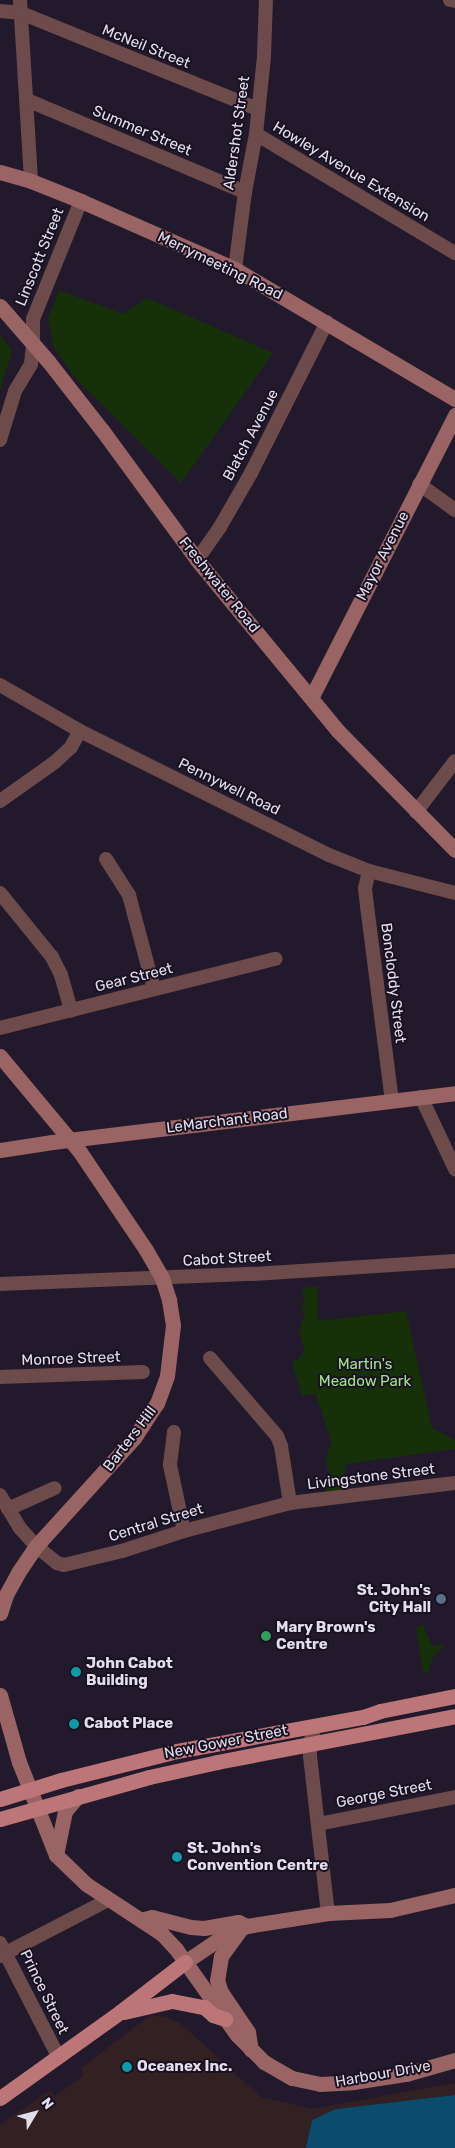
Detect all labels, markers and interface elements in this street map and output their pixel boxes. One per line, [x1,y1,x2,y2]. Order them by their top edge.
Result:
street label: McNeil Street [99,21,193,73]
street label: Aldershot Street [220,75,254,191]
street label: Summer Street [90,102,194,160]
street label: Howley Avenue Extension [269,118,433,226]
street label: Linscott Street [12,205,68,309]
street label: Merrymeeting Road [155,228,285,304]
street label: Blatch Avenue [219,386,283,484]
street label: Mayor Avenue [353,508,413,604]
street label: Freshwater Road [175,533,263,637]
street label: Pennywell Road [175,755,283,819]
street label: Boncloddy Street [377,922,409,1044]
street label: Gear Street [93,960,175,996]
street label: LeMarchant Road [165,1105,289,1137]
street label: Cabot Street [182,1248,272,1270]
street label: Monroe Street [21,1348,121,1370]
park label: Martin's Meadow Park [319,1355,411,1390]
street label: Barters Hill [100,1403,160,1475]
street label: Livingstone Street [306,1460,436,1494]
street label: Central Street [107,1500,205,1546]
place label: St. John's City Hall [357,1581,431,1616]
marker: St. John's City Hall [435,1593,447,1605]
place label: Mary Brown's Centre [276,1618,376,1653]
marker: Mary Brown's Centre [260,1630,272,1642]
place label: John Cabot Building [86,1654,173,1689]
marker: John Cabot Building [70,1666,82,1678]
place label: Cabot Place [84,1715,173,1733]
marker: Cabot Place [68,1718,80,1730]
street label: New Gower Street [162,1721,290,1763]
street label: George Street [335,1776,433,1812]
place label: St. John's Convention Centre [187,1839,328,1874]
marker: St. John's Convention Centre [171,1851,183,1863]
street label: Prince Street [16,1947,72,2037]
street label: Harbour Drive [334,2057,432,2091]
place label: Oceanex Inc. [137,2058,232,2076]
marker: Oceanex Inc. [121,2061,133,2073]
north arrow [10,2088,60,2138]
text: N [38,2095,57,2113]

